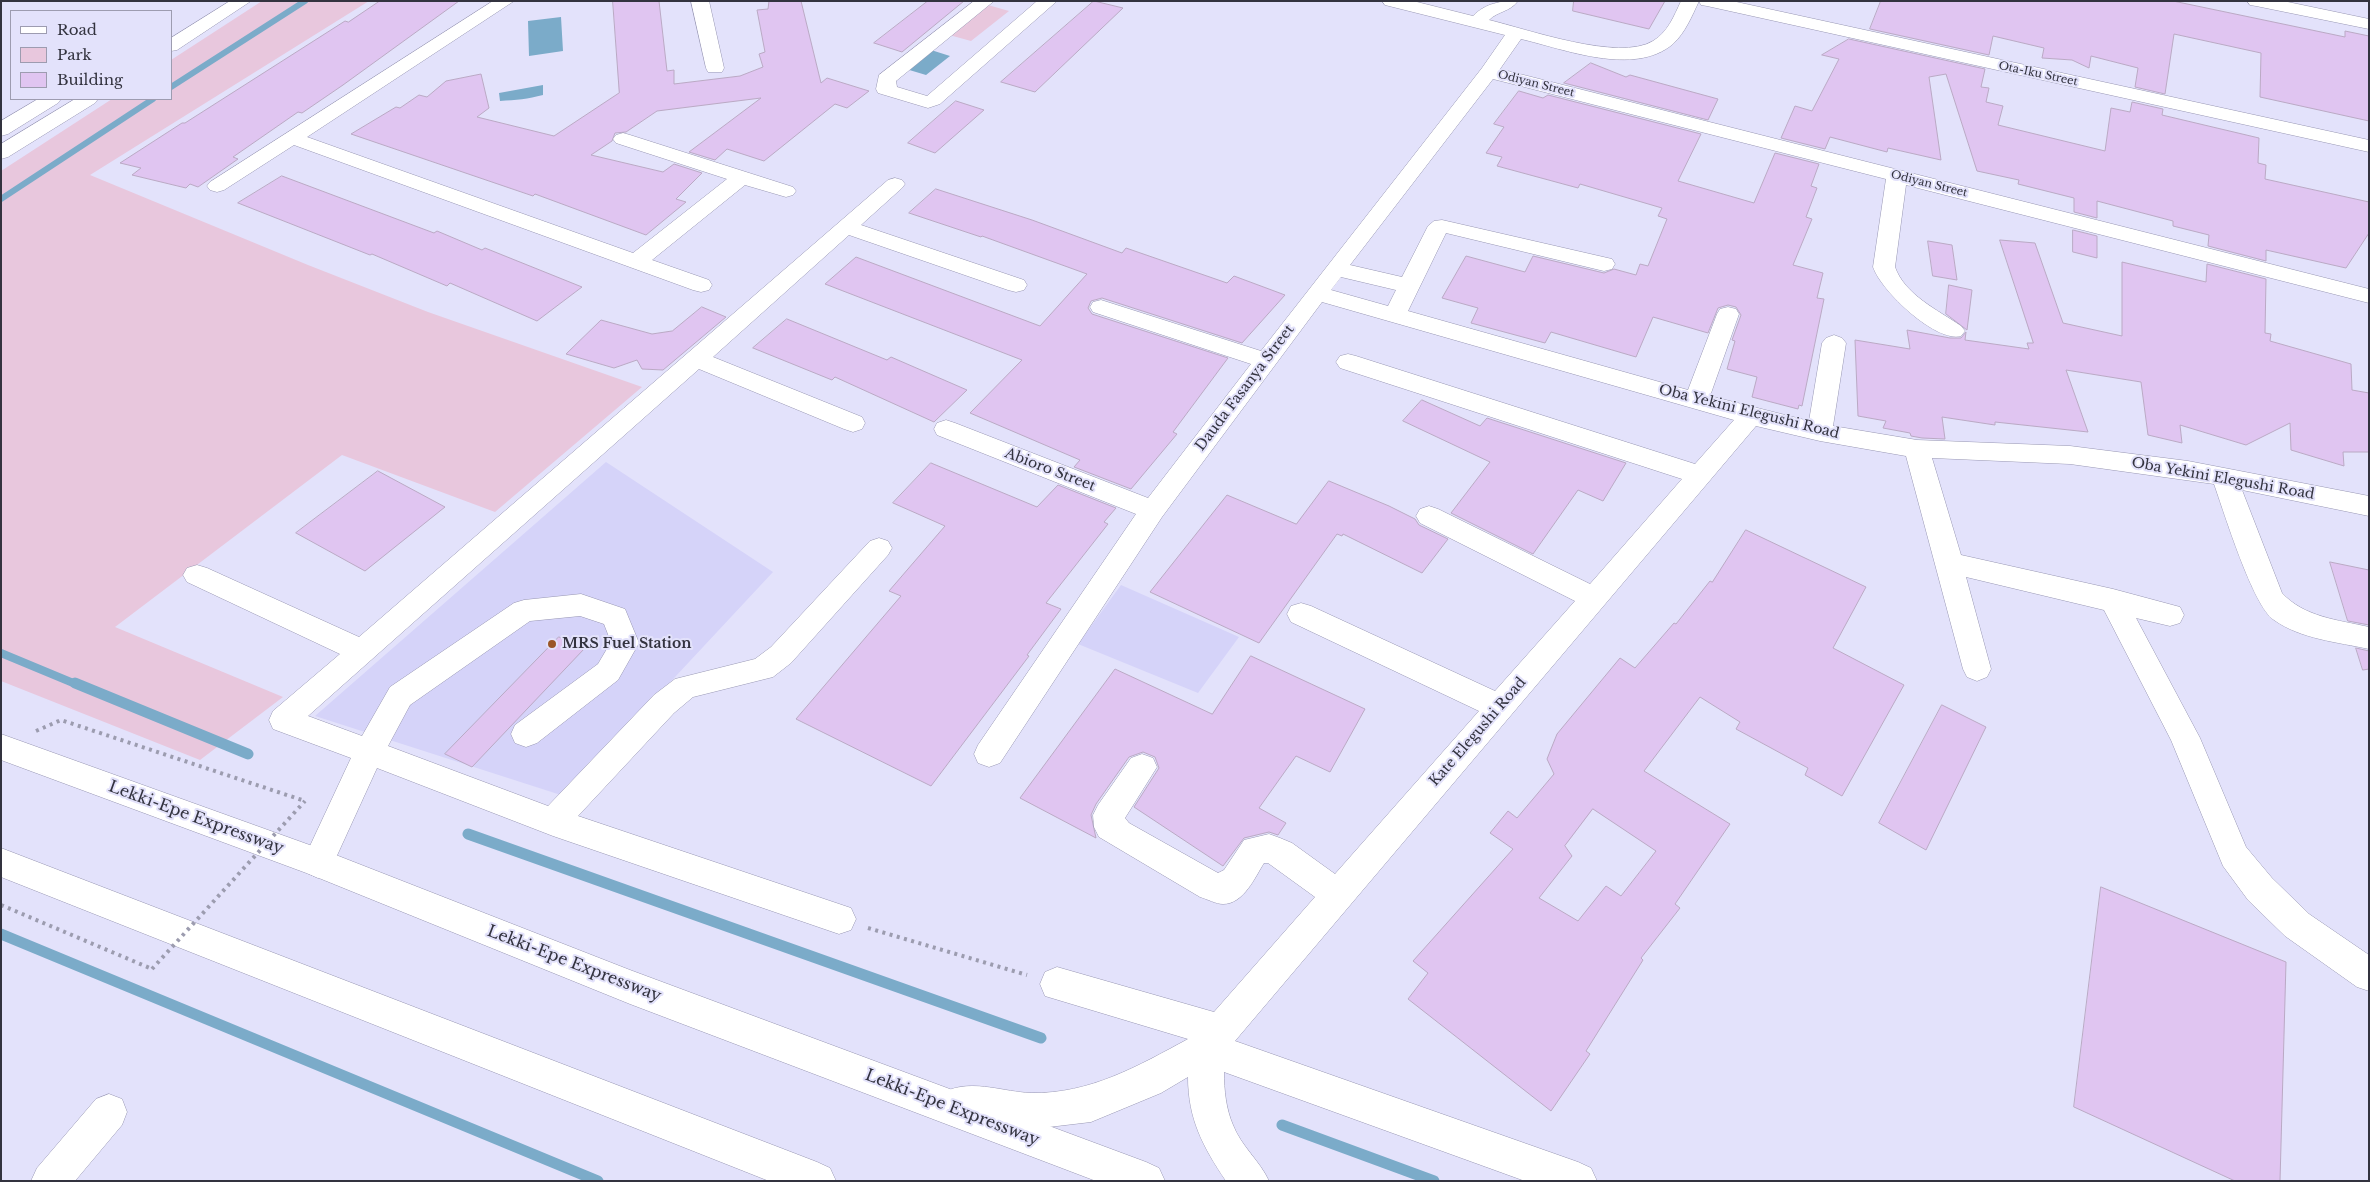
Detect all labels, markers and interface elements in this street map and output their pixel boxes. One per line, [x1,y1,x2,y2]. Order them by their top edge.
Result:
legend [10,10,172,100]
text: Road [57,20,97,39]
text: Park [57,45,92,64]
street label: Ota-Iku Street [1997,59,2079,89]
street label: Odiyan Street [1496,68,1576,100]
text: Building [57,70,123,89]
street label: Odiyan Street [1889,168,1969,200]
street label: Dauda Fasanya Street [1192,322,1298,454]
street label: Oba Yekini Elegushi Road [1657,381,1841,443]
street label: Abioro Street [1002,445,1098,495]
street label: Oba Yekini Elegushi Road [2130,455,2316,503]
place label: MRS Fuel Station [562,636,691,652]
marker: MRS Fuel Station [546,638,558,650]
street label: Kate Elegushi Road [1426,674,1530,790]
street label: Lekki-Epe Expressway [106,777,286,859]
street label: Lekki-Epe Expressway [484,922,664,1006]
street label: Lekki-Epe Expressway [862,1066,1042,1150]

